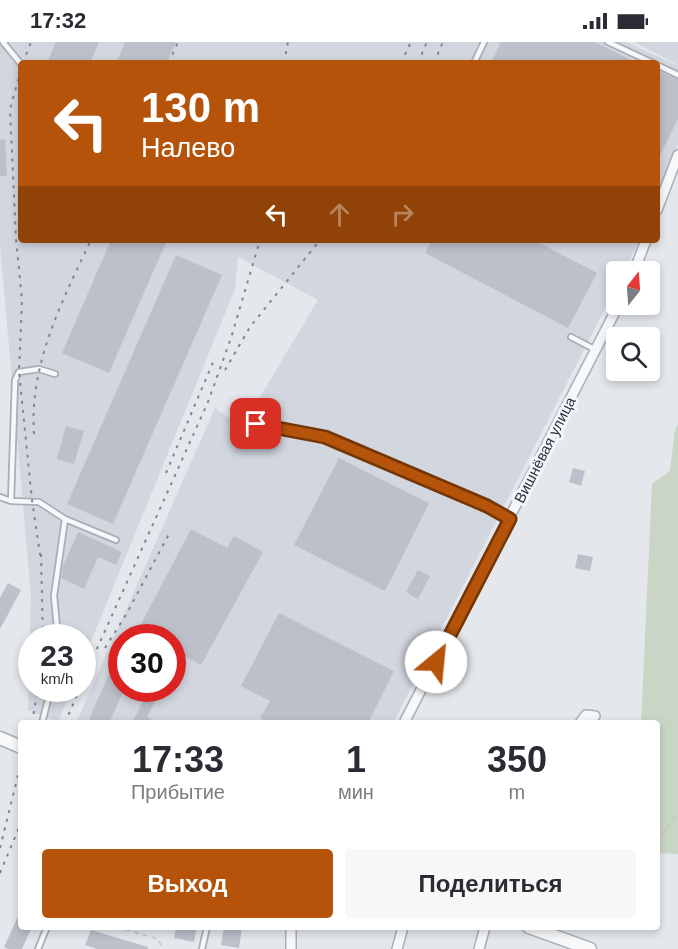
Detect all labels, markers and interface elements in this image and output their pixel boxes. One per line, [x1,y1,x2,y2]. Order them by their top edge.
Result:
text: 17:32 [30,8,86,33]
icon: left [42,84,120,162]
text: 130 m [141,84,260,131]
text: Налево [141,133,235,163]
icon: left [260,198,293,231]
icon: ahead [323,198,356,231]
icon: right [386,198,419,231]
north arrow [606,261,660,315]
map controls [606,261,660,381]
button: search [606,327,660,381]
street label: Вишнёвая улица [510,393,579,506]
pin [230,398,281,449]
icon: arrive [239,407,272,440]
speed limit sign: 30 [108,624,186,702]
position arrow [404,630,468,694]
text: 23 [40,639,74,672]
text: km/h [41,670,73,687]
text: 17:33 [132,739,224,780]
text: 1 [346,739,366,780]
text: 350 [487,739,547,780]
text: Прибытие [131,781,225,803]
text: мин [338,781,374,803]
text: m [509,781,525,803]
button: Выход [42,849,333,918]
button: Поделиться [345,849,636,918]

